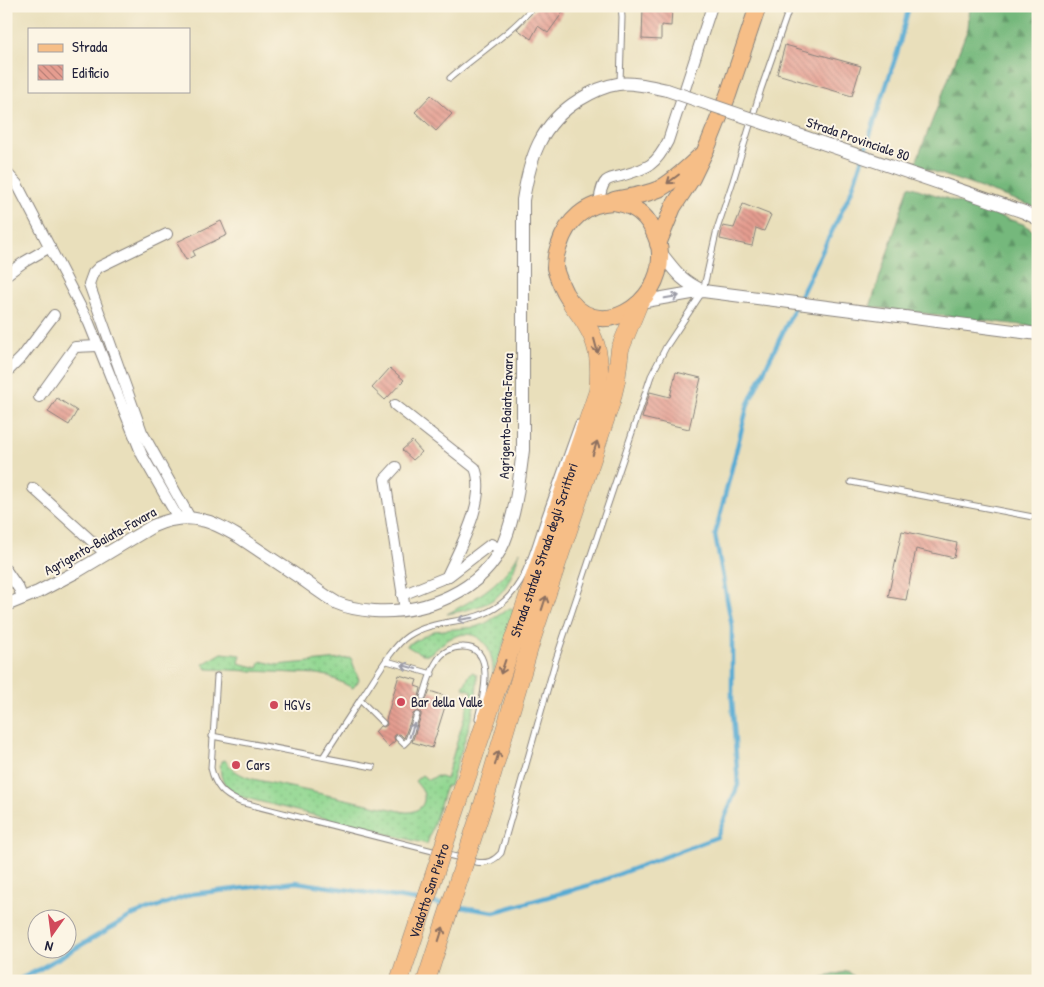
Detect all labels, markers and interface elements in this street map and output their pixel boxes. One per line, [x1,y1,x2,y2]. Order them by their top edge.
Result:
legend [28,28,190,92]
text: Strada [72,36,108,57]
text: Edificio [72,62,109,83]
street label: Strada Provinciale 80 [804,112,912,165]
one-way arrow [666,174,680,184]
one-way arrow [663,291,679,301]
one-way arrow [591,337,601,353]
street label: Agrigento-Baiata-Favara [494,352,518,479]
one-way arrow [591,441,601,457]
street label: Strada statale Strada degli Scrittori [505,460,582,640]
street label: Agrigento-Baiata-Favara [40,502,160,580]
one-way arrow [540,595,549,611]
one-way arrow [458,615,474,625]
one-way arrow [498,658,507,674]
one-way arrow [402,662,418,672]
place label: Bar della Valle [411,692,483,711]
place label: HGVs [284,695,311,714]
marker: Bar della Valle [395,696,407,708]
marker: HGVs [268,699,280,711]
one-way arrow [408,723,417,738]
one-way arrow [493,751,503,767]
place label: Cars [246,755,270,774]
marker: Cars [230,759,242,771]
street label: Viadotto San Pietro [404,840,453,941]
north arrow [28,910,78,960]
one-way arrow [437,927,446,943]
text: N [42,937,55,957]

